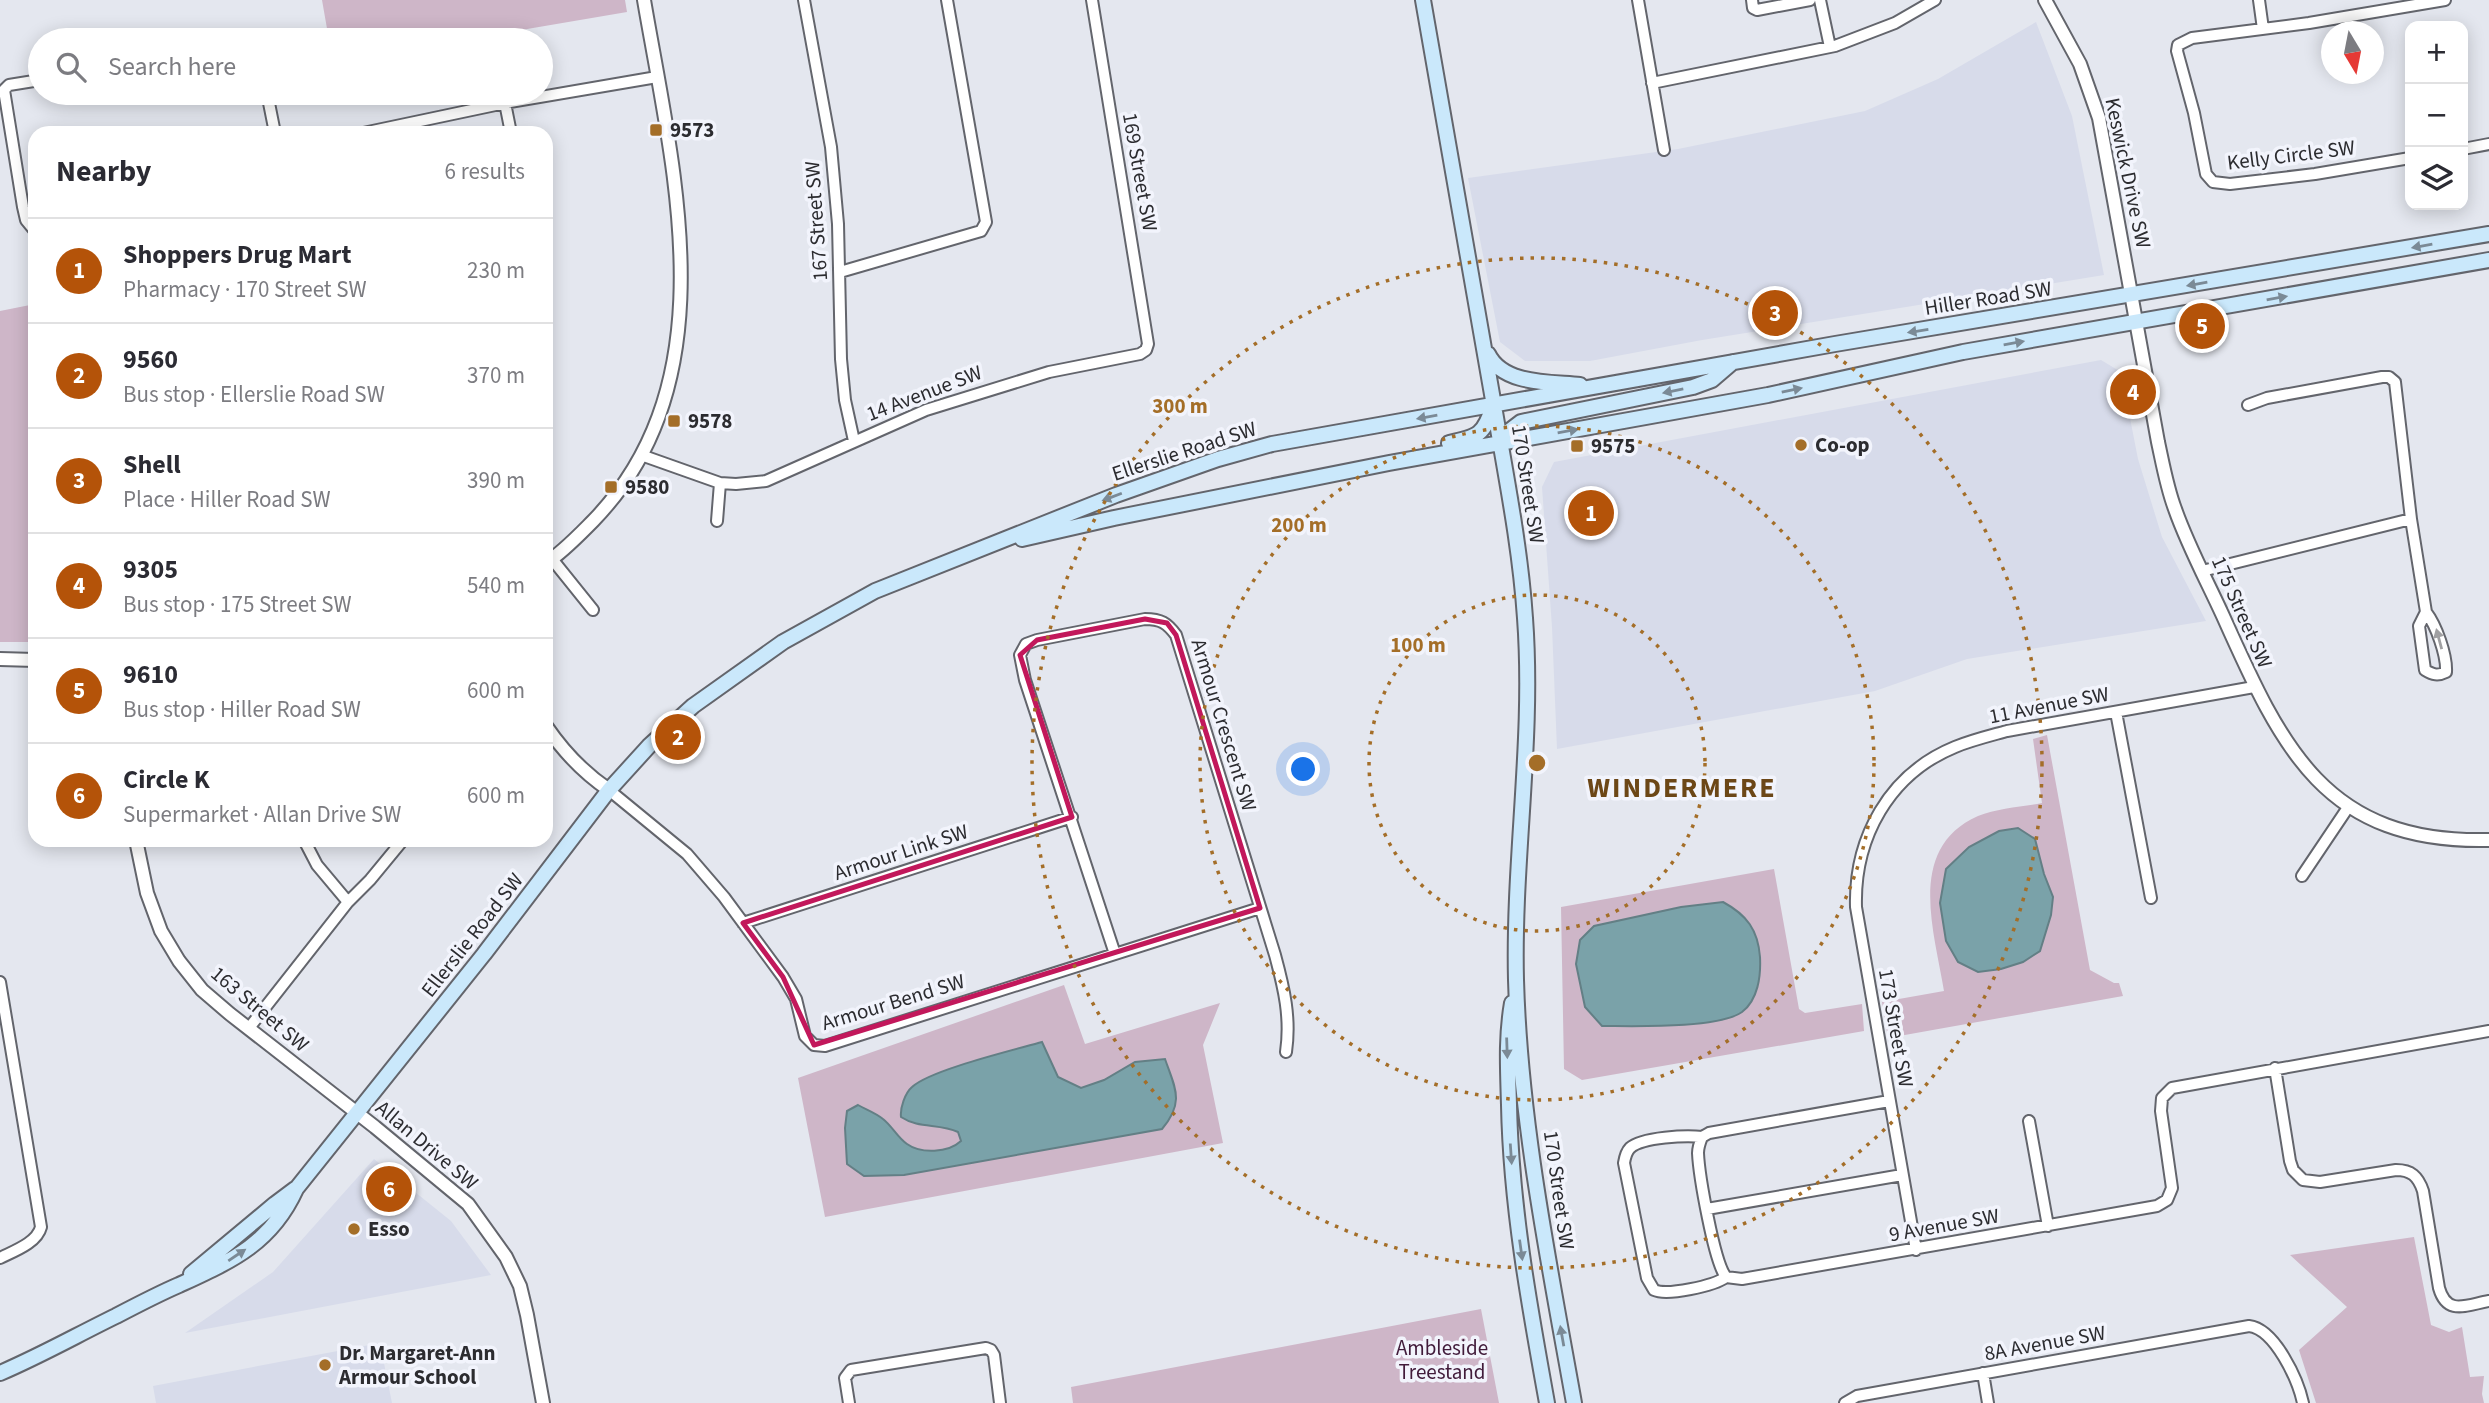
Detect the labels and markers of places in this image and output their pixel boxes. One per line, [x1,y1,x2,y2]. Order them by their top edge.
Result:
place label: 9573 [670,115,714,145]
marker: 9573 [648,122,664,138]
pin: 3 [1752,287,1798,339]
pin: 5 [2179,300,2225,352]
pin: 4 [2110,366,2156,418]
place label: 9578 [688,406,732,436]
marker: 9578 [666,413,682,429]
place label: Co-op [1815,430,1870,460]
place label: 9575 [1591,431,1635,461]
marker: Co-op [1793,437,1809,453]
marker: 9575 [1569,438,1585,454]
place label: 9580 [625,472,669,502]
marker: 9580 [603,479,619,495]
pin: 1 [1568,487,1614,539]
pin: 2 [655,711,701,763]
centre of rings [1525,751,1549,775]
pin: 6 [366,1163,412,1215]
place label: Esso [368,1214,410,1244]
marker: Esso [346,1221,362,1237]
place label: Dr. Margaret-Ann Armour School [338,1338,496,1392]
marker: Dr. Margaret-Ann Armour School [317,1357,333,1373]

